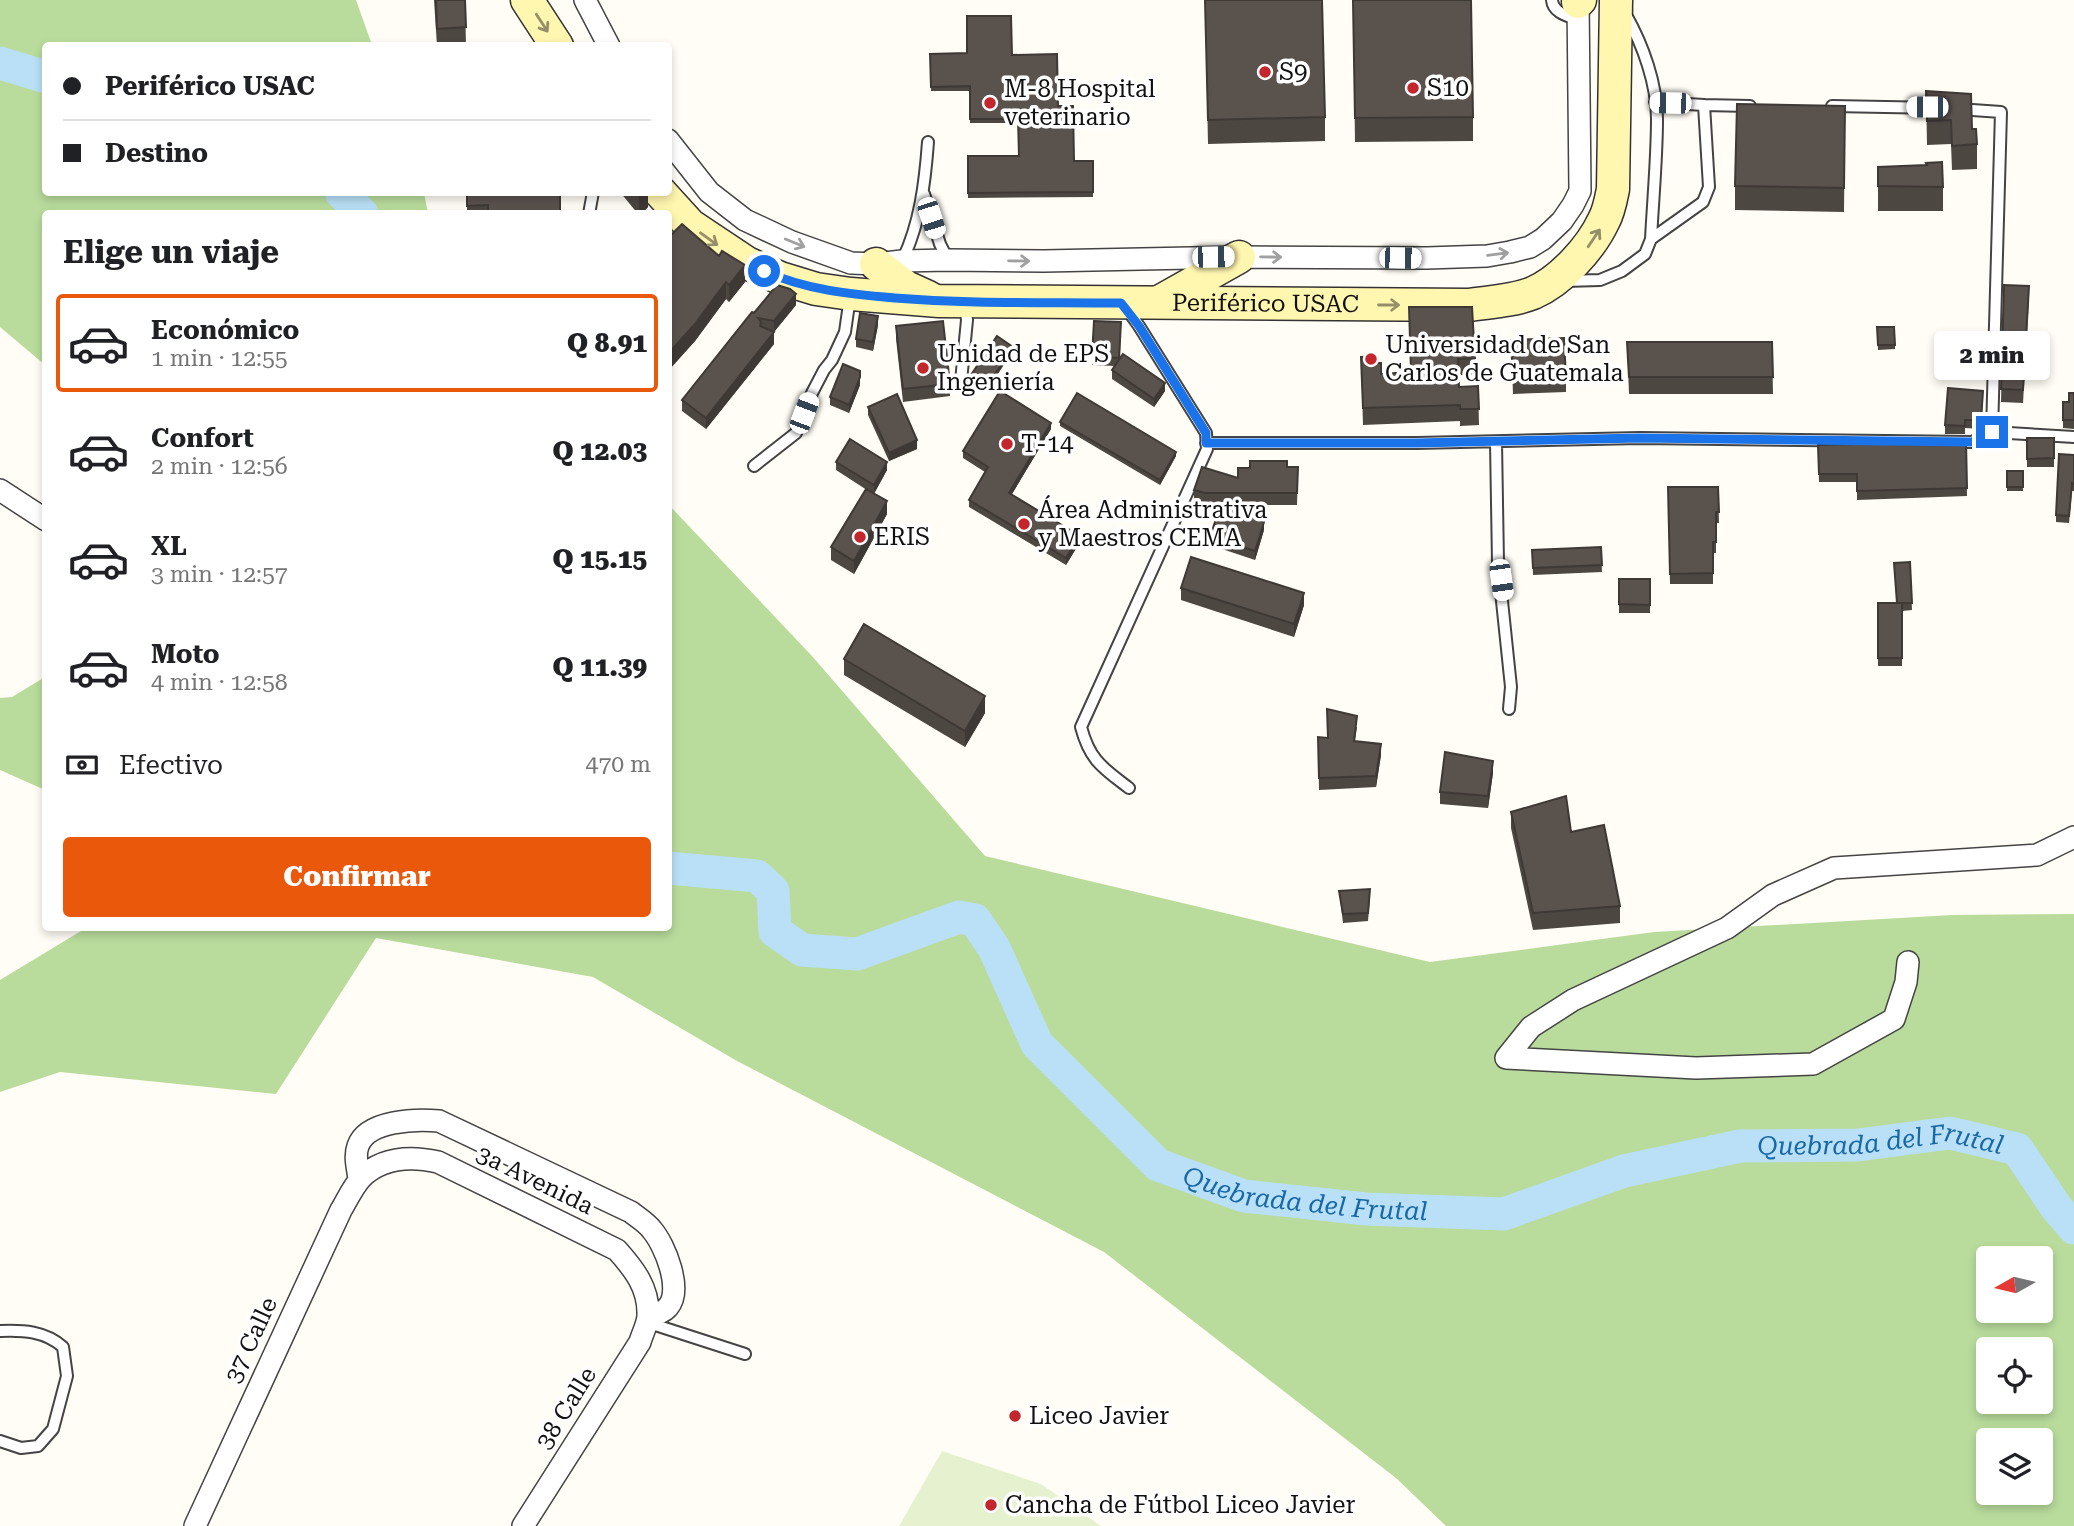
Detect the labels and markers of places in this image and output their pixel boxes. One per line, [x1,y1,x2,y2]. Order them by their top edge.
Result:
place label: S9 [1279,58,1307,86]
marker: S9 [1257,64,1273,80]
place label: S10 [1427,74,1469,102]
place label: M-8 Hospital veterinario [1004,75,1155,131]
marker: S10 [1405,80,1421,96]
marker: M-8 Hospital veterinario [982,95,998,111]
place label: Universidad de San Carlos de Guatemala [1385,331,1624,387]
place label: Unidad de EPS Ingeniería [937,340,1109,396]
marker: Universidad de San Carlos de Guatemala [1363,351,1379,367]
marker: Unidad de EPS Ingeniería [915,360,931,376]
place label: T-14 [1021,430,1074,458]
marker: T-14 [999,436,1015,452]
place label: Área Administrativa y Maestros CEMA [1038,495,1267,552]
marker: Área Administrativa y Maestros CEMA [1016,516,1032,532]
place label: ERIS [874,523,930,551]
marker: ERIS [852,529,868,545]
place label: Liceo Javier [1029,1402,1169,1430]
marker: Liceo Javier [1007,1408,1023,1424]
place label: Cancha de Fútbol Liceo Javier [1005,1491,1355,1519]
marker: Cancha de Fútbol Liceo Javier [983,1497,999,1513]

